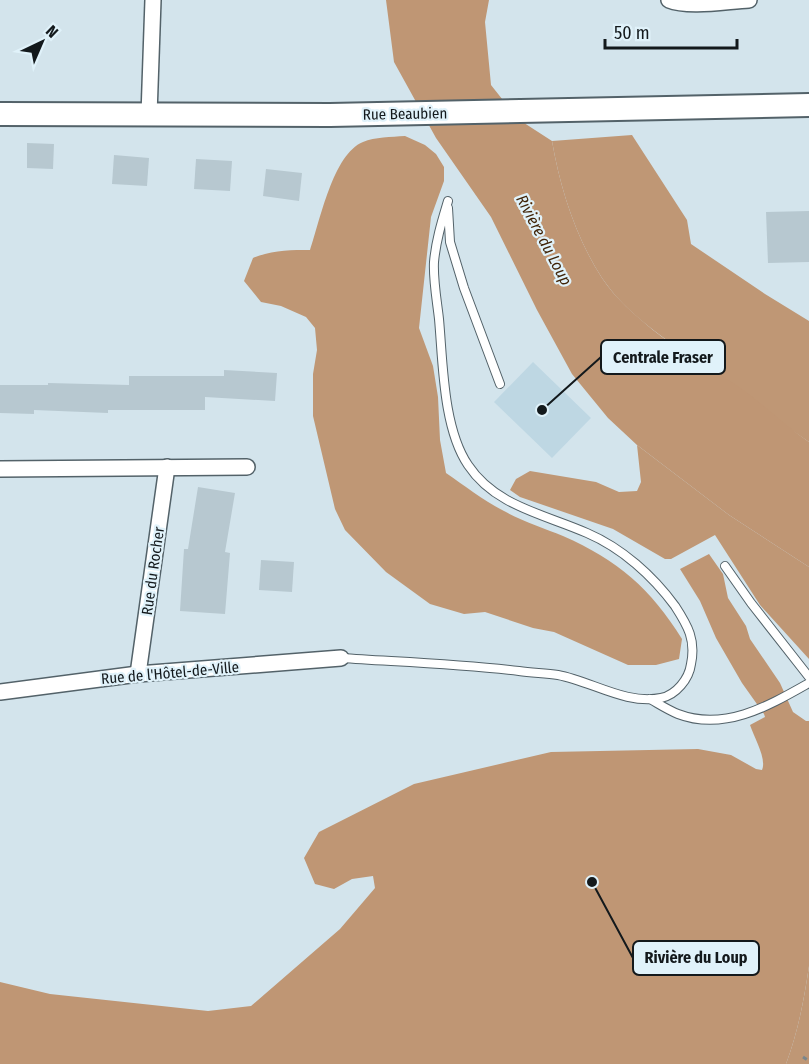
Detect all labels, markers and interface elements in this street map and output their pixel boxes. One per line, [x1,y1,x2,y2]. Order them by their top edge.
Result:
north arrow [12,12,72,72]
scale bar [605,12,737,50]
text: N [42,21,62,42]
text: 50 m [614,22,650,44]
street label: Rue Beaubien [362,104,448,124]
water label: Rivière du Loup [512,191,576,289]
callout: Centrale Fraser [601,340,725,374]
text: Centrale Fraser [613,348,713,367]
street label: Rue du Rocher [138,525,168,616]
street label: Rue de l'Hôtel-de-Ville [100,658,240,688]
callout: Rivière du Loup [633,941,759,975]
text: Rivière du Loup [645,948,748,967]

